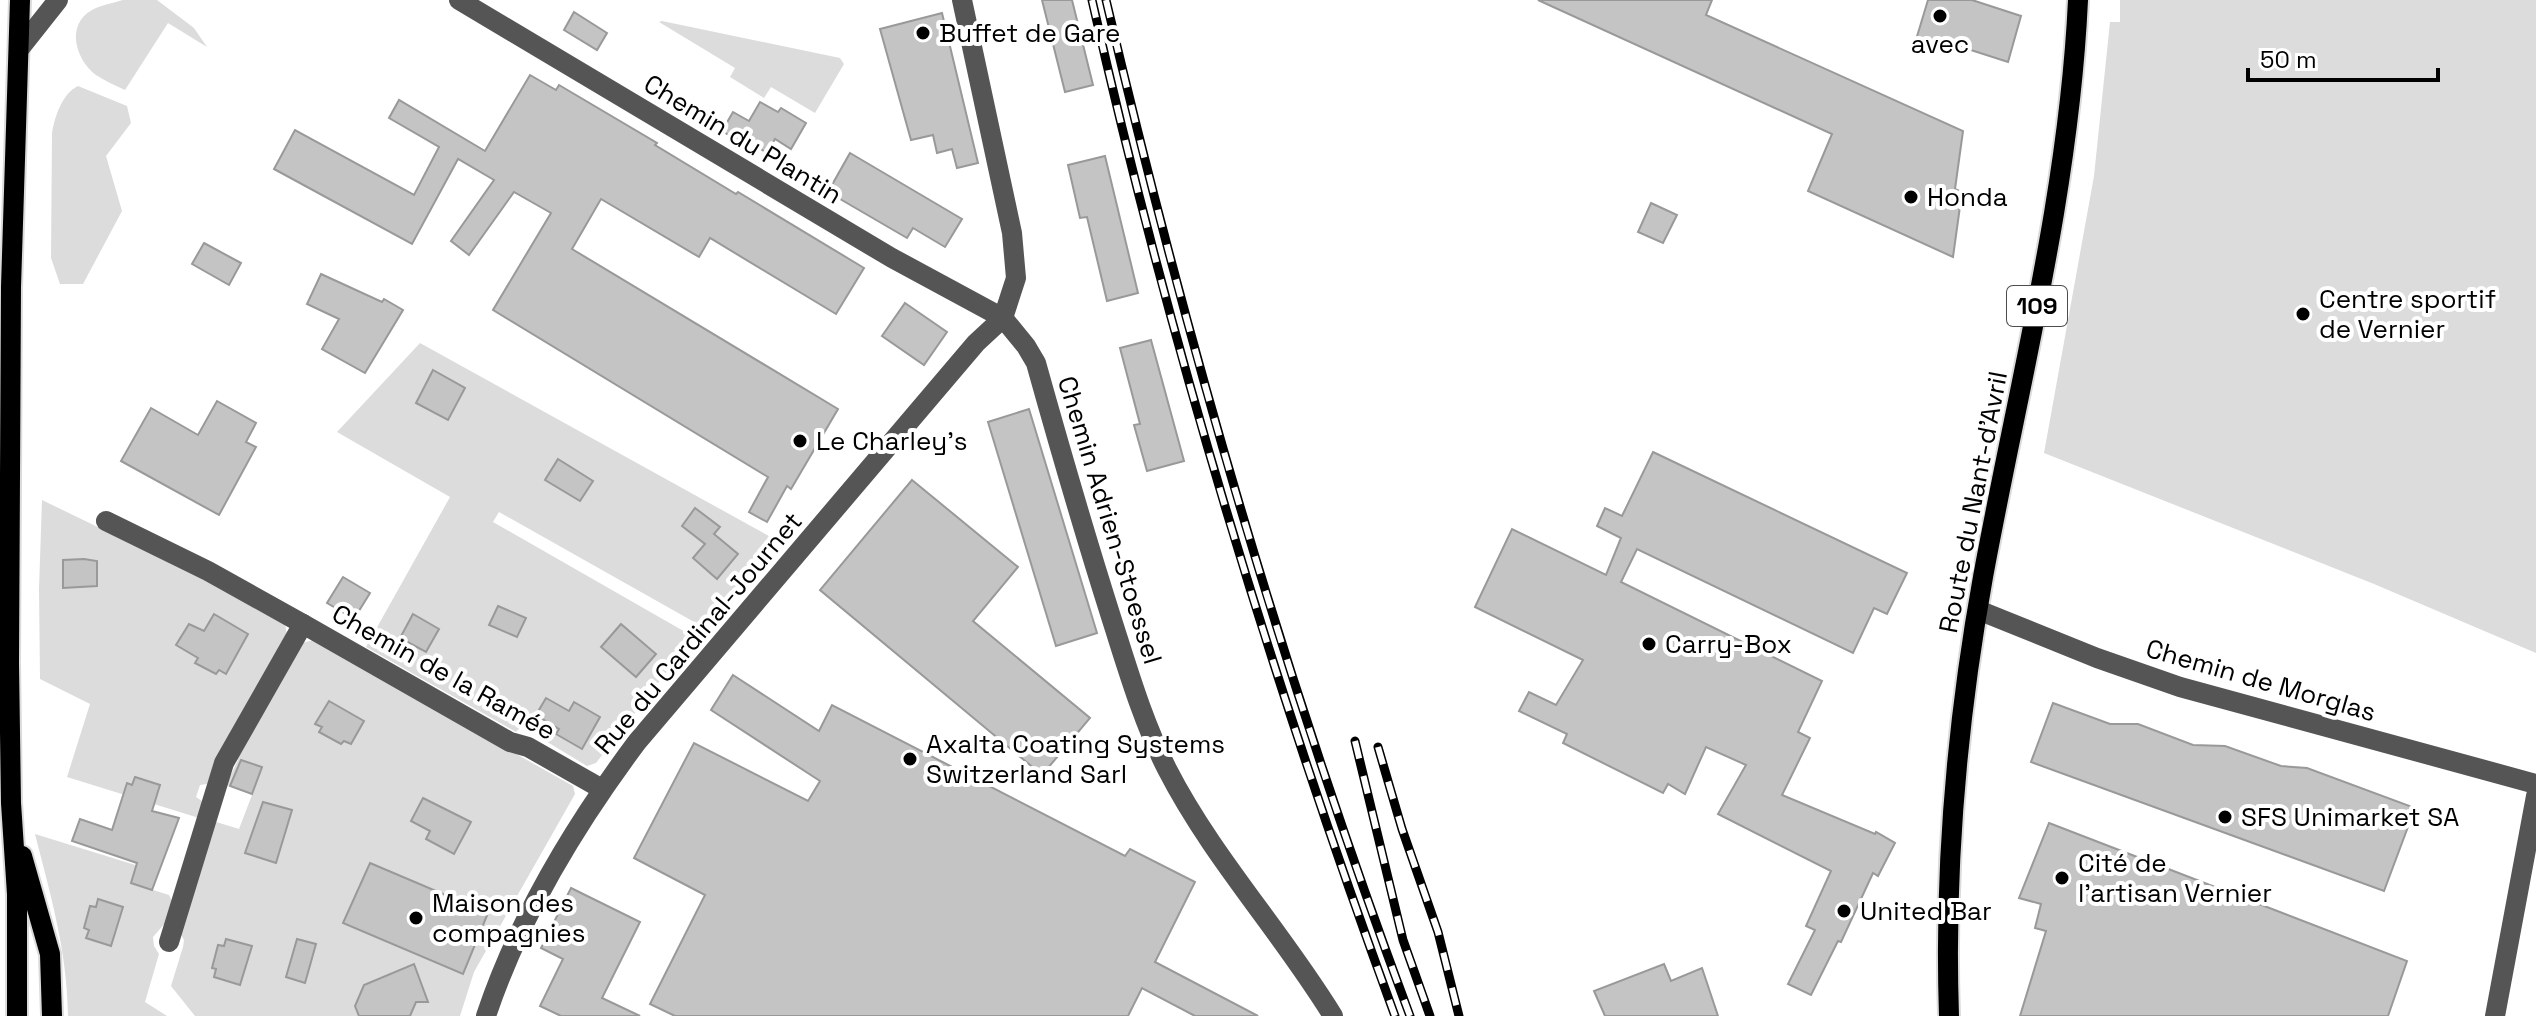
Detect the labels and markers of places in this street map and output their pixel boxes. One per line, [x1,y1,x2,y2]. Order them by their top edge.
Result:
marker: avec [1931,7,1949,25]
place label: Buffet de Gare [939,16,1121,50]
marker: Buffet de Gare [914,24,932,42]
place label: avec [1911,27,1969,61]
place label: Honda [1927,180,2008,214]
marker: Honda [1902,188,1920,206]
place label: Centre sportif de Vernier [2319,282,2496,346]
marker: Centre sportif de Vernier [2294,305,2312,323]
place label: Le Charley's [816,424,967,458]
marker: Le Charley's [791,432,809,450]
place label: Carry-Box [1665,627,1792,661]
marker: Carry-Box [1640,635,1658,653]
place label: Axalta Coating Systems Switzerland Sarl [926,727,1225,791]
marker: Axalta Coating Systems Switzerland Sarl [901,750,919,768]
place label: SFS Unimarket SA [2241,800,2459,834]
marker: SFS Unimarket SA [2216,808,2234,826]
place label: Cité de l'artisan Vernier [2078,846,2272,910]
marker: Cité de l'artisan Vernier [2053,869,2071,887]
place label: Maison des compagnies [432,886,585,950]
place label: United Bar [1860,894,1992,928]
marker: United Bar [1835,902,1853,920]
marker: Maison des compagnies [407,909,425,927]

